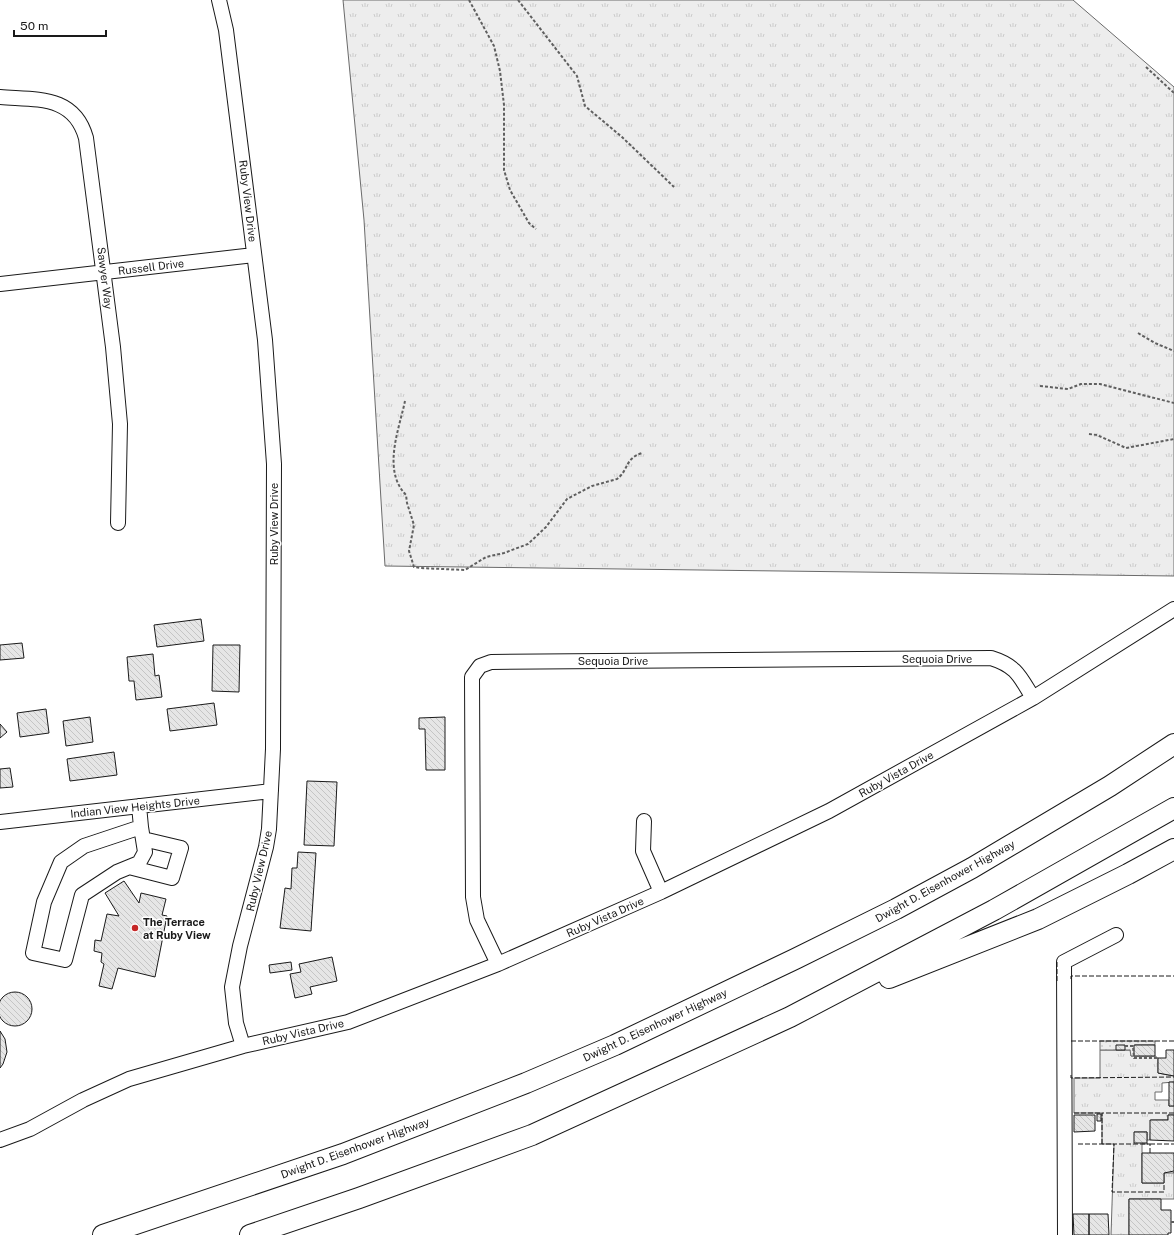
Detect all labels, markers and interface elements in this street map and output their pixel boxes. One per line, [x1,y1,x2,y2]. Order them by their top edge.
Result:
scale bar [14,12,106,38]
text: 50 m [20,19,48,33]
street label: Ruby View Drive [237,159,259,243]
street label: Sawyer Way [95,246,115,310]
street label: Russell Drive [117,257,185,277]
street label: Ruby View Drive [268,483,280,565]
street label: Sequoia Drive [902,653,972,665]
street label: Sequoia Drive [578,655,648,667]
street label: Ruby Vista Drive [857,749,935,799]
street label: Indian View Heights Drive [70,794,200,820]
street label: Ruby View Drive [244,830,274,912]
street label: Dwight D. Eisenhower Highway [873,838,1017,924]
street label: Ruby Vista Drive [564,895,646,939]
place label: The Terrace at Ruby View [143,916,211,941]
marker: The Terrace at Ruby View [130,923,140,933]
street label: Dwight D. Eisenhower Highway [581,986,729,1064]
street label: Ruby Vista Drive [261,1017,345,1047]
street label: Dwight D. Eisenhower Highway [279,1115,431,1181]

